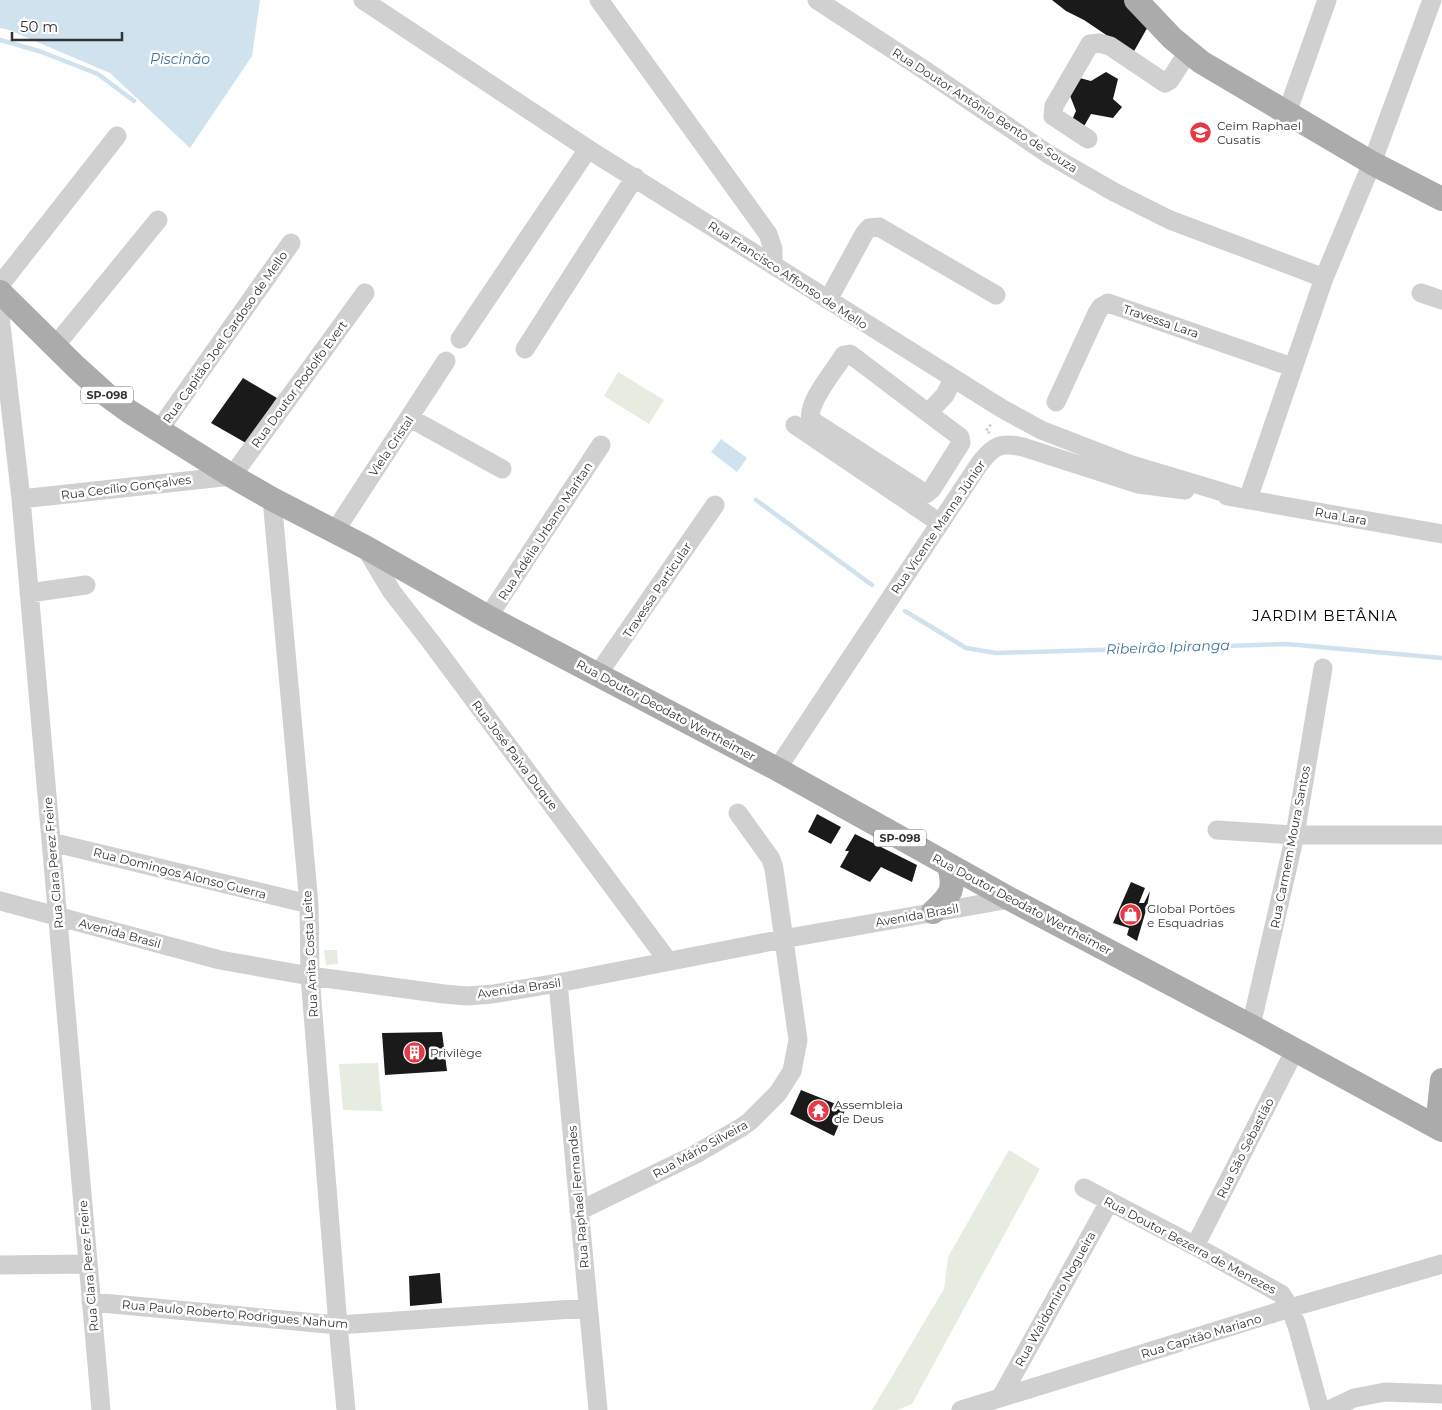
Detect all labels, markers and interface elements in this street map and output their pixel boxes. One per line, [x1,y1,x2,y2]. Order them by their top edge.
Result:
scale bar [12,10,122,42]
text: 50 m [20,17,58,36]
street label: Rua Doutor Antônio Bento de Souza [890,44,1080,176]
water label: Piscinão [150,50,210,68]
place label: Ceim Raphael Cusatis [1217,118,1301,147]
school or university icon: Ceim Raphael Cusatis [1189,120,1213,144]
street label: Rua Francisco Affonso de Mello [705,218,871,332]
street label: Rua Capitão Joel Cardoso de Mello [160,248,290,426]
street label: Travessa Lara [1121,301,1201,341]
street label: Rua Doutor Rodolfo Evert [248,317,350,451]
road number: SP-098 [81,386,133,404]
street label: Viela Cristal [365,413,417,479]
street label: Rua Vicente Manna Júnior [888,457,989,597]
street label: Rua Adélia Urbano Maritan [495,459,595,603]
street label: Rua Cecílio Gonçalves [60,472,192,502]
street label: Rua Lara [1314,504,1368,528]
street label: Travessa Particular [619,539,695,641]
district label: JARDIM BETÂNIA [1251,606,1398,625]
water label: Ribeirão Ipiranga [1106,636,1230,658]
street label: Rua Doutor Deodato Wertheimer [574,656,758,764]
street label: Rua José Paiva Duque [469,697,561,813]
street label: Rua Carmem Moura Santos [1267,764,1313,930]
street label: Rua Clara Perez Freire [40,797,66,929]
road number: SP-098 [874,830,926,846]
street label: Rua Domingos Alonso Guerra [92,844,268,902]
street label: Rua Doutor Deodato Wertheimer [930,850,1114,958]
street label: Rua Anita Costa Leite [299,890,321,1018]
street label: Avenida Brasil [874,900,960,930]
place label: Global Portões e Esquadrias [1147,901,1235,930]
shop icon: Global Portões e Esquadrias [1119,903,1143,927]
street label: Avenida Brasil [77,915,163,951]
street label: Avenida Brasil [476,975,562,1001]
building icon: Privilège [402,1040,426,1064]
place label: Privilège [430,1045,482,1060]
street label: Rua São Sebastião [1213,1095,1277,1201]
place label: Assembleia de Deus [834,1097,903,1126]
temple icon: Assembleia de Deus [806,1099,830,1123]
street label: Rua Mário Silveira [650,1117,750,1181]
street label: Rua Raphael Fernandes [564,1125,592,1269]
street label: Rua Doutor Bezerra de Menezes [1101,1193,1279,1297]
street label: Rua Clara Perez Freire [75,1200,101,1332]
street label: Rua Waldomiro Nogueira [1012,1229,1098,1369]
street label: Rua Paulo Roberto Rodrigues Nahum [121,1297,349,1331]
street label: Rua Capitão Mariano [1139,1311,1263,1361]

